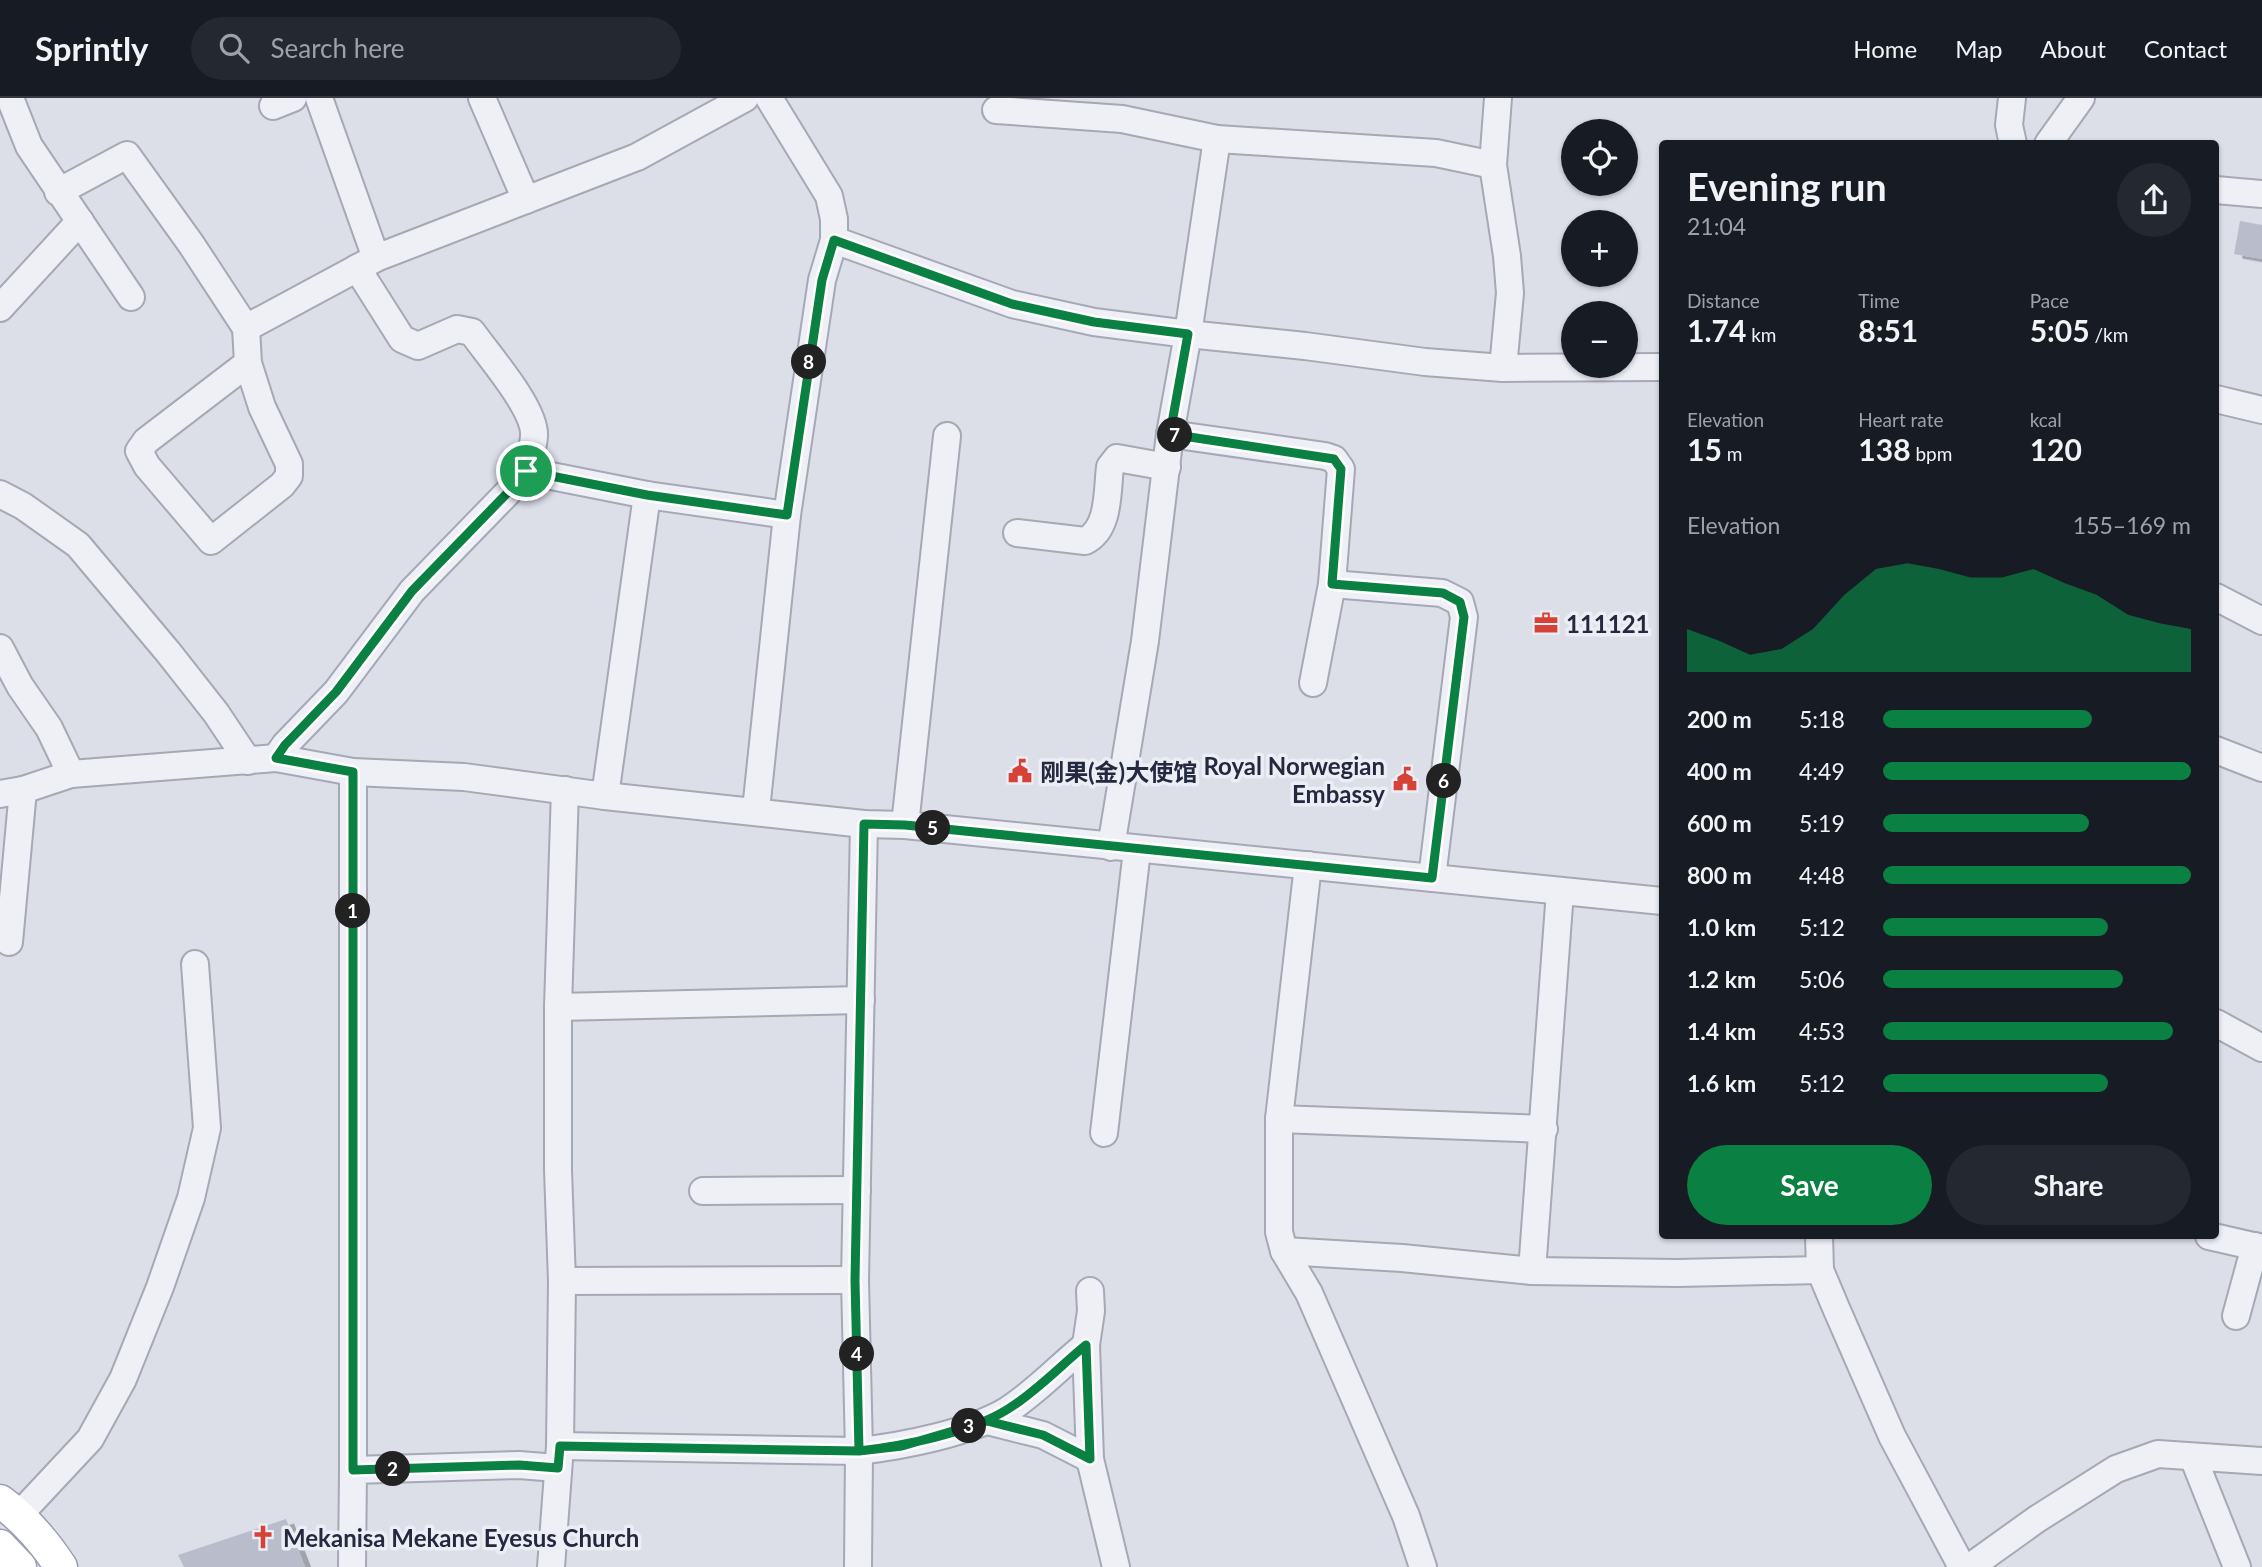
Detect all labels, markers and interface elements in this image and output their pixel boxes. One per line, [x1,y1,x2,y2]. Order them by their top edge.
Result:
search box [191,17,681,80]
text: Sprintly [35,28,149,68]
icon: search [215,29,253,67]
text: Search here [271,32,405,64]
text: Home [1853,34,1917,63]
text: Map [1955,34,2003,63]
text: About [2041,34,2106,63]
text: Contact [2144,34,2227,63]
map controls [1561,119,1638,378]
button: locate [1561,119,1638,196]
text: Evening run [1687,163,1887,209]
button: share [2117,163,2191,237]
button: + [1561,210,1638,287]
text: 21:04 [1687,212,1746,240]
text: Distance [1687,289,1760,312]
text: Time [1858,289,1900,312]
text: Pace [2030,289,2069,312]
button: − [1561,301,1638,378]
text: 1.74 [1687,312,1746,348]
text: 8:51 [1858,312,1918,348]
text: 5:05 [2030,312,2090,348]
text: km [1746,323,1776,346]
text: /km [2090,323,2128,346]
pin: 8 [792,344,826,380]
text: 8 [803,350,814,373]
text: Elevation [1687,408,1764,431]
text: Heart rate [1858,408,1944,431]
text: kcal [2030,408,2062,431]
pin: 7 [1158,418,1192,452]
text: 7 [1169,423,1180,446]
text: 15 [1687,431,1722,467]
text: 138 [1858,431,1911,467]
text: 120 [2030,431,2082,467]
pin [496,441,556,501]
text: m [1722,442,1742,465]
text: bpm [1911,442,1952,465]
icon: arrive [507,452,545,490]
text: Elevation [1687,511,1780,539]
text: 155–169 m [2073,511,2191,539]
office icon: 111121 [1532,609,1560,637]
place label: 111121 [1566,609,1650,638]
text: 200 m [1687,705,1752,733]
text: 5:18 [1799,705,1845,733]
place label: Royal Norwegian Embassy [1203,751,1385,808]
public building icon: 刚果(金)大使馆 [1006,757,1034,785]
place label: 刚果(金)大使馆 [1040,757,1197,786]
text: 400 m [1687,757,1752,785]
text: 4:49 [1799,757,1845,785]
pin: 6 [1426,764,1462,798]
public building icon: Royal Norwegian Embassy [1391,765,1419,793]
text: 6 [1438,769,1449,792]
text: 600 m [1687,809,1752,837]
text: 5:19 [1799,809,1845,837]
pin: 5 [916,810,950,846]
text: 5 [927,816,938,839]
text: 800 m [1687,861,1752,889]
text: 4:48 [1799,861,1845,889]
pin: 1 [336,894,370,928]
text: 1 [347,899,358,922]
text: 1.0 km [1687,913,1756,941]
text: 5:12 [1799,913,1845,941]
text: 1.2 km [1687,965,1756,993]
text: 5:06 [1799,965,1845,993]
text: 1.4 km [1687,1017,1756,1045]
text: 4:53 [1799,1017,1845,1045]
text: 1.6 km [1687,1069,1756,1097]
text: 5:12 [1799,1069,1845,1097]
button: Save [1687,1145,1932,1225]
button: Share [1946,1145,2191,1225]
pin: 4 [840,1336,874,1372]
text: 4 [851,1342,862,1365]
pin: 3 [951,1408,986,1444]
text: 3 [963,1414,974,1437]
pin: 2 [376,1452,410,1486]
text: 2 [387,1457,398,1480]
church icon: Mekanisa Mekane Eyesus Church [249,1523,277,1551]
place label: Mekanisa Mekane Eyesus Church [283,1523,639,1552]

